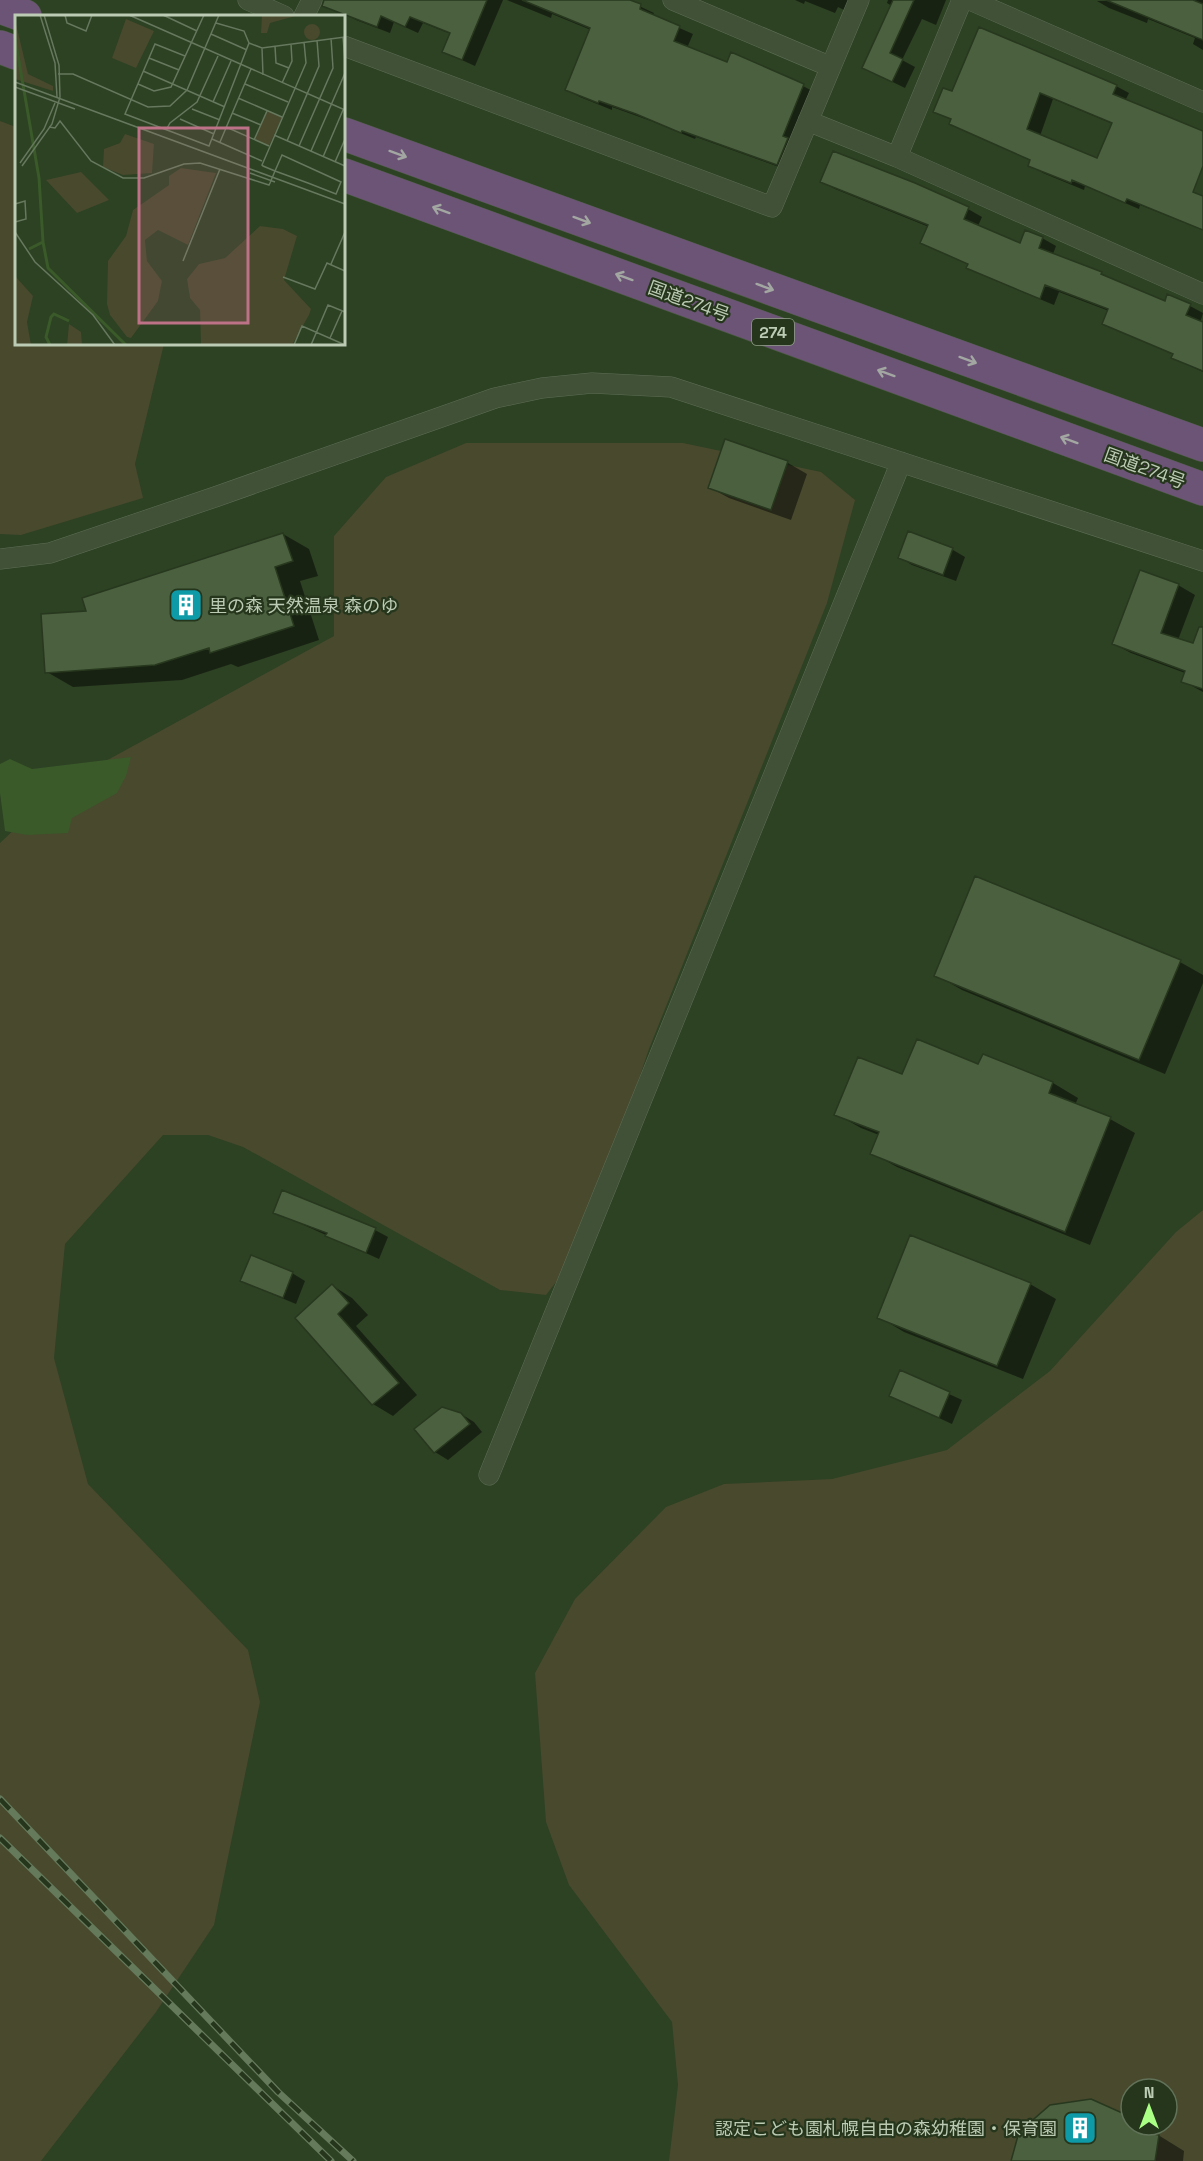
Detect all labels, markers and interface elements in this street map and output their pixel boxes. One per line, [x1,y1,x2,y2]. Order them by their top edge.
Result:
inset map [15,15,345,345]
one-way arrow [389,149,407,160]
one-way arrow [432,204,451,215]
one-way arrow [572,216,591,227]
one-way arrow [615,271,634,282]
street label: 国道274号 [645,276,733,326]
one-way arrow [755,282,774,293]
road number: 274 [752,319,794,345]
one-way arrow [958,356,977,367]
one-way arrow [877,366,896,377]
one-way arrow [1060,433,1079,444]
street label: 国道274号 [1101,443,1189,493]
building icon: 里の森 天然温泉 森のゆ [168,587,204,623]
place label: 里の森 天然温泉 森のゆ [209,594,398,617]
north arrow [1119,2077,1179,2137]
text: N [1144,2082,1154,2103]
building icon: 認定こども園札幌自由の森幼稚園・保育園 [1062,2110,1098,2146]
place label: 認定こども園札幌自由の森幼稚園・保育園 [715,2117,1057,2140]

